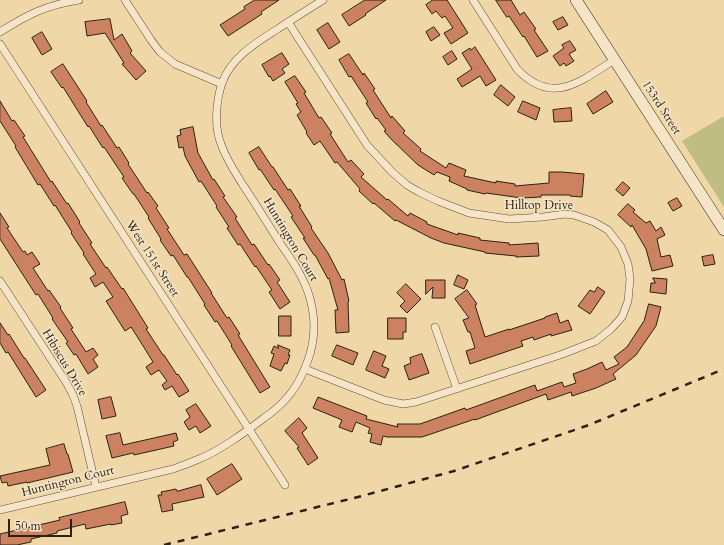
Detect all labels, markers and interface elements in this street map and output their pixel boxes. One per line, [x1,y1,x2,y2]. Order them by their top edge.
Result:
street label: 153rd Street [638,78,684,138]
street label: Huntington Court [259,196,321,284]
street label: Hilltop Drive [505,199,573,213]
street label: West 151st Street [122,218,182,300]
street label: Hibiscus Drive [38,327,90,399]
street label: Huntington Court [20,464,116,500]
scale bar [10,511,74,537]
text: 50 m [15,518,41,534]

